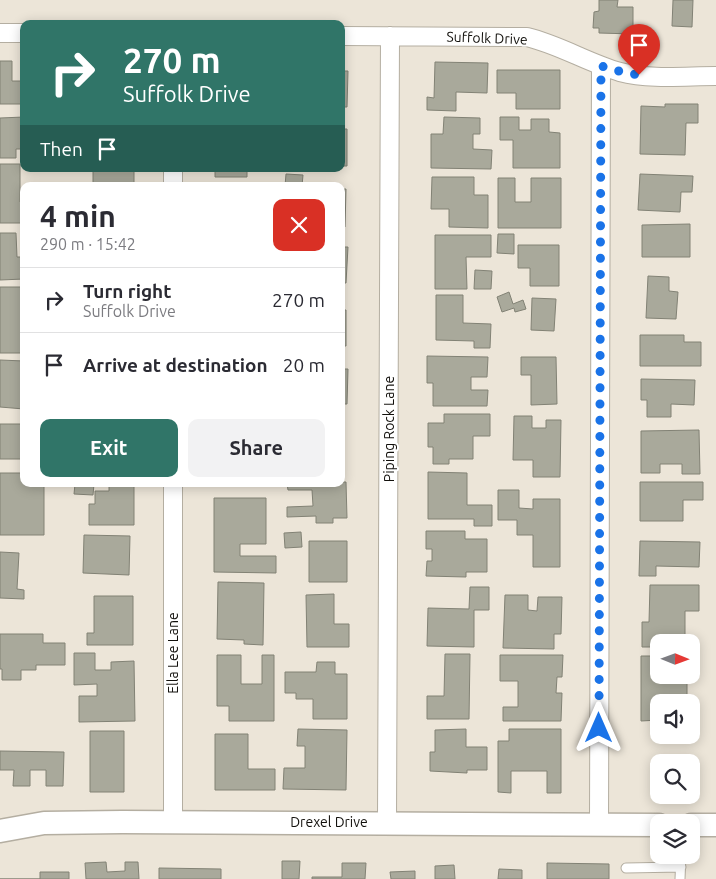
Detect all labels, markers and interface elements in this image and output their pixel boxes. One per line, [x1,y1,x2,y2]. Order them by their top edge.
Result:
pin [618,24,660,75]
street label: Suffolk Drive [446,29,528,47]
icon: arrive [625,31,653,59]
icon: right [40,40,105,105]
text: 270 m [123,40,221,80]
text: Suffolk Drive [123,81,251,106]
icon: arrive [93,135,121,163]
text: Then [40,138,83,160]
text: 4 min [40,199,116,233]
button: close [273,199,325,251]
text: 290 m · 15:42 [40,235,136,253]
text: Turn right [83,280,171,302]
icon: right [40,286,68,314]
text: 270 m [272,289,325,311]
text: Suffolk Drive [83,302,176,320]
icon: arrive [40,351,68,379]
text: Arrive at destination [83,354,268,376]
text: 20 m [283,354,325,376]
street label: Piping Rock Lane [381,376,397,482]
button: Exit [40,419,178,477]
button: Share [188,419,325,477]
street label: Ella Lee Lane [165,612,181,694]
north arrow [650,634,700,684]
map controls [650,634,700,864]
button: sound [650,694,700,744]
position arrow [572,701,624,753]
button: search [650,754,700,804]
street label: Drexel Drive [290,814,368,830]
button: layers [650,814,700,864]

